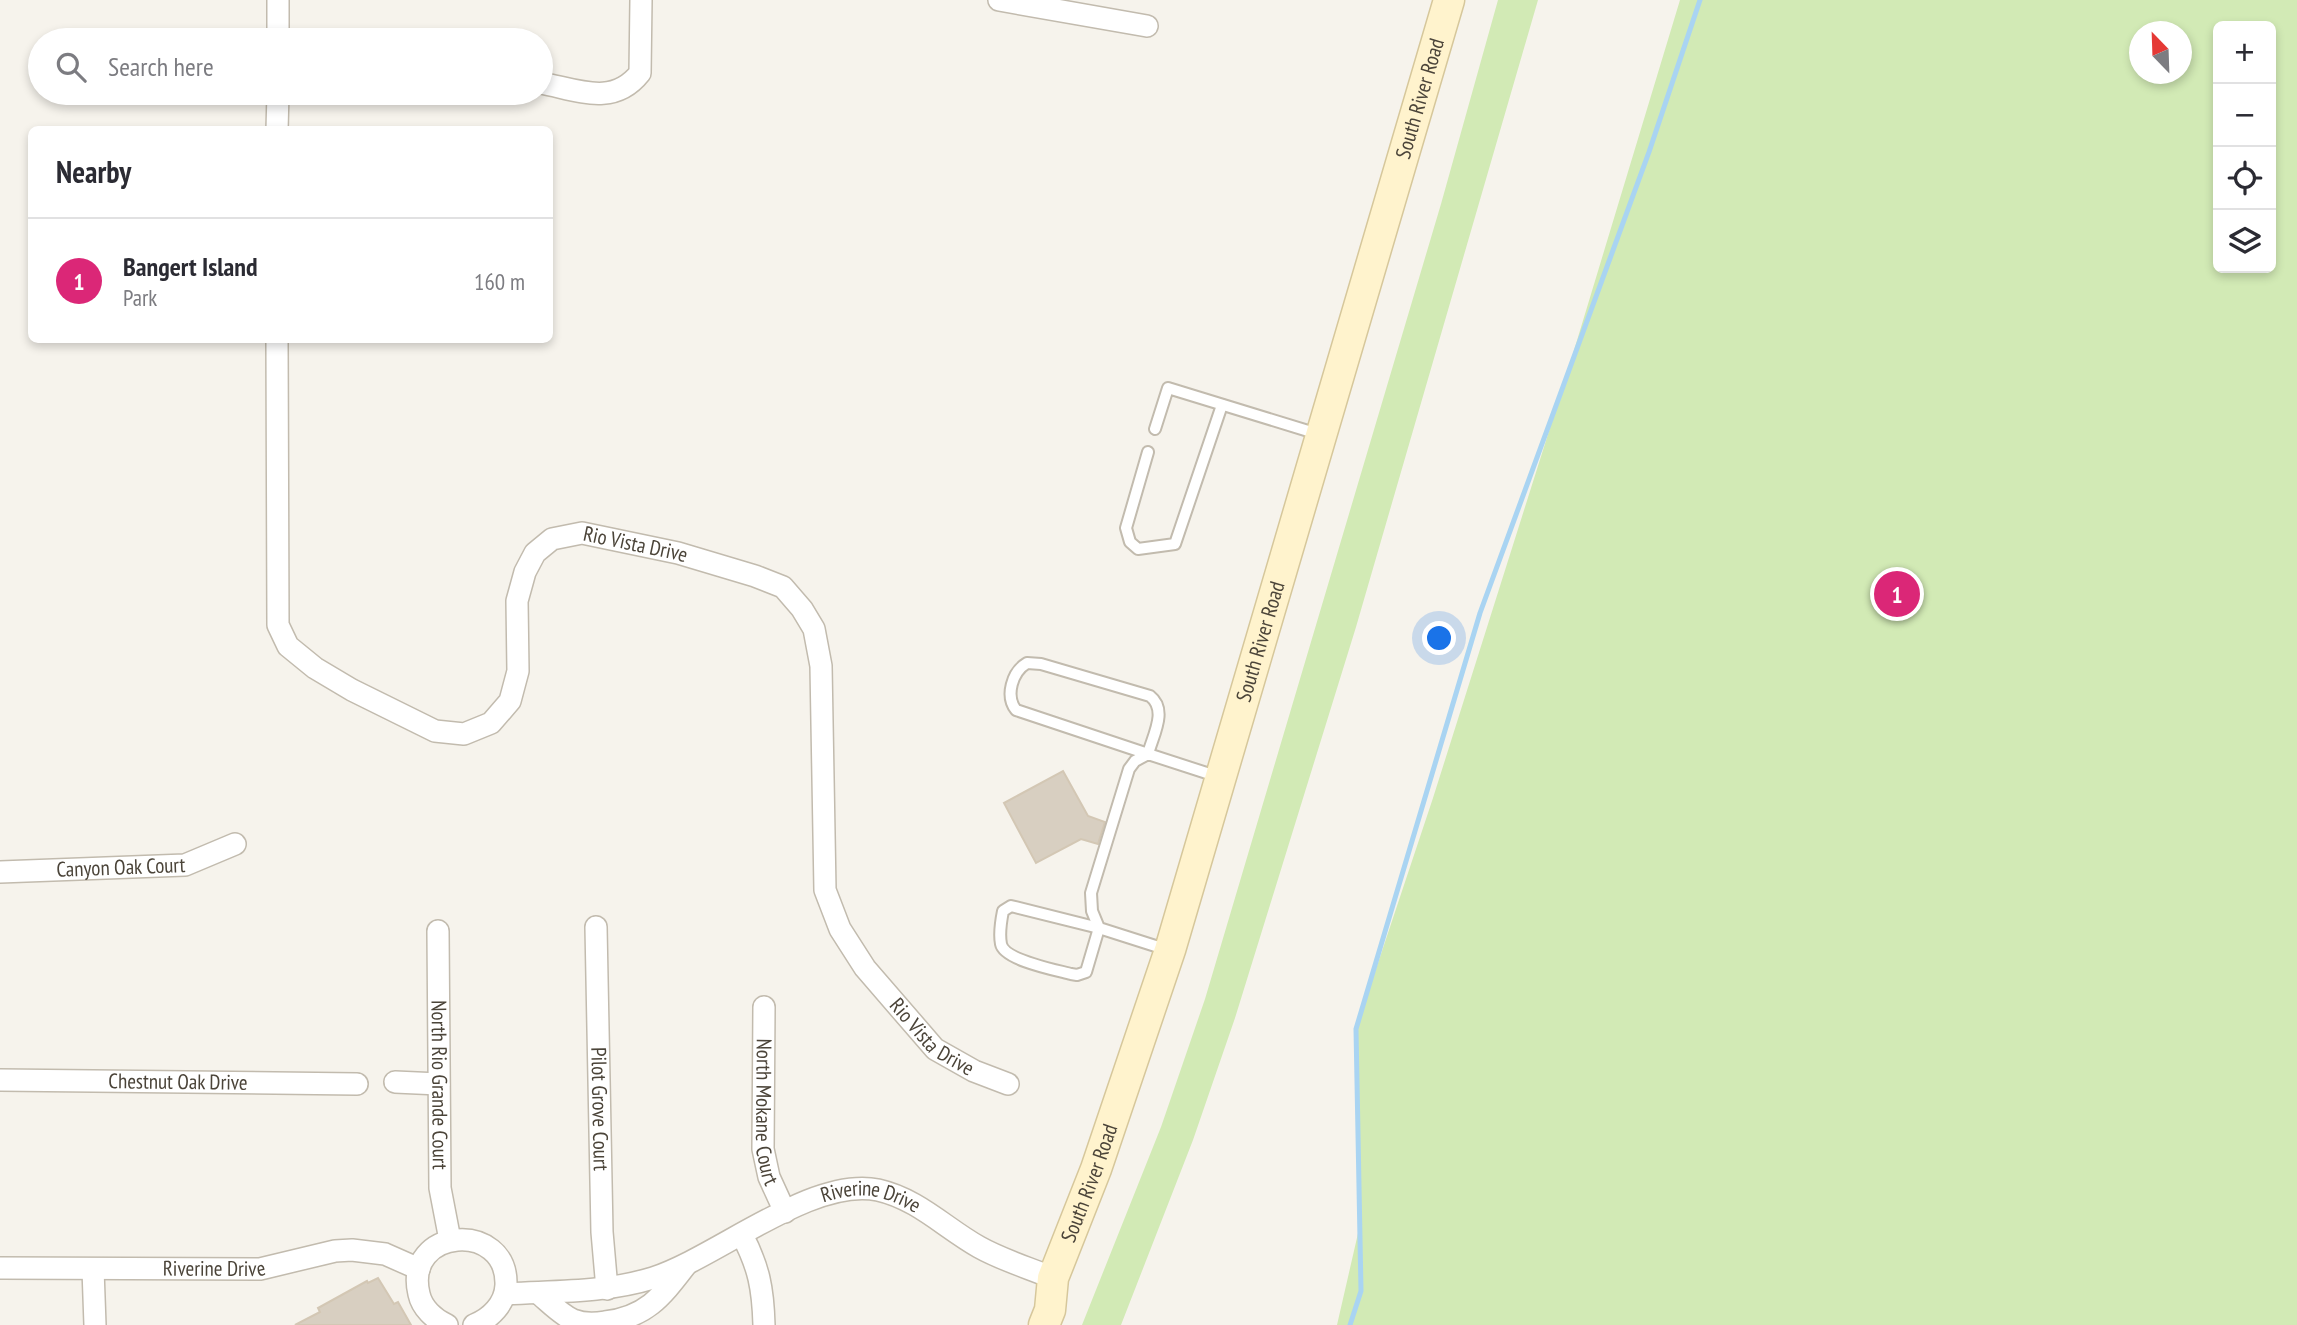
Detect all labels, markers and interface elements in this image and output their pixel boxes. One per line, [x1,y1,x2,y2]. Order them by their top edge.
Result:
north arrow [2129,21,2192,84]
map controls [2213,21,2276,273]
button: + [2213,21,2276,84]
search box [28,28,553,105]
street label: South River Road [1389,35,1450,162]
icon: search [52,48,90,86]
text: Search here [108,50,214,83]
button: − [2213,84,2276,147]
button: locate [2213,147,2276,210]
text: Nearby [56,152,131,191]
button: layers [2213,210,2276,273]
text: Bangert Island [123,250,258,283]
text: 1 [74,267,85,296]
text: 160 m [474,267,525,296]
text: Park [123,283,157,312]
street label: Rio Vista Drive [581,520,691,568]
pin: 1 [1874,568,1920,620]
street label: South River Road [1230,578,1291,705]
your location [1422,621,1456,655]
street label: Canyon Oak Court [56,851,186,883]
street label: Rio Vista Drive [884,992,979,1081]
street label: North Rio Grande Court [426,1000,454,1170]
street label: North Mokane Court [750,1038,785,1190]
street label: Pilot Grove Court [585,1047,615,1171]
street label: Chestnut Oak Drive [108,1067,248,1096]
street label: South River Road [1055,1120,1123,1246]
street label: Riverine Drive [817,1174,926,1219]
street label: Riverine Drive [163,1254,268,1282]

